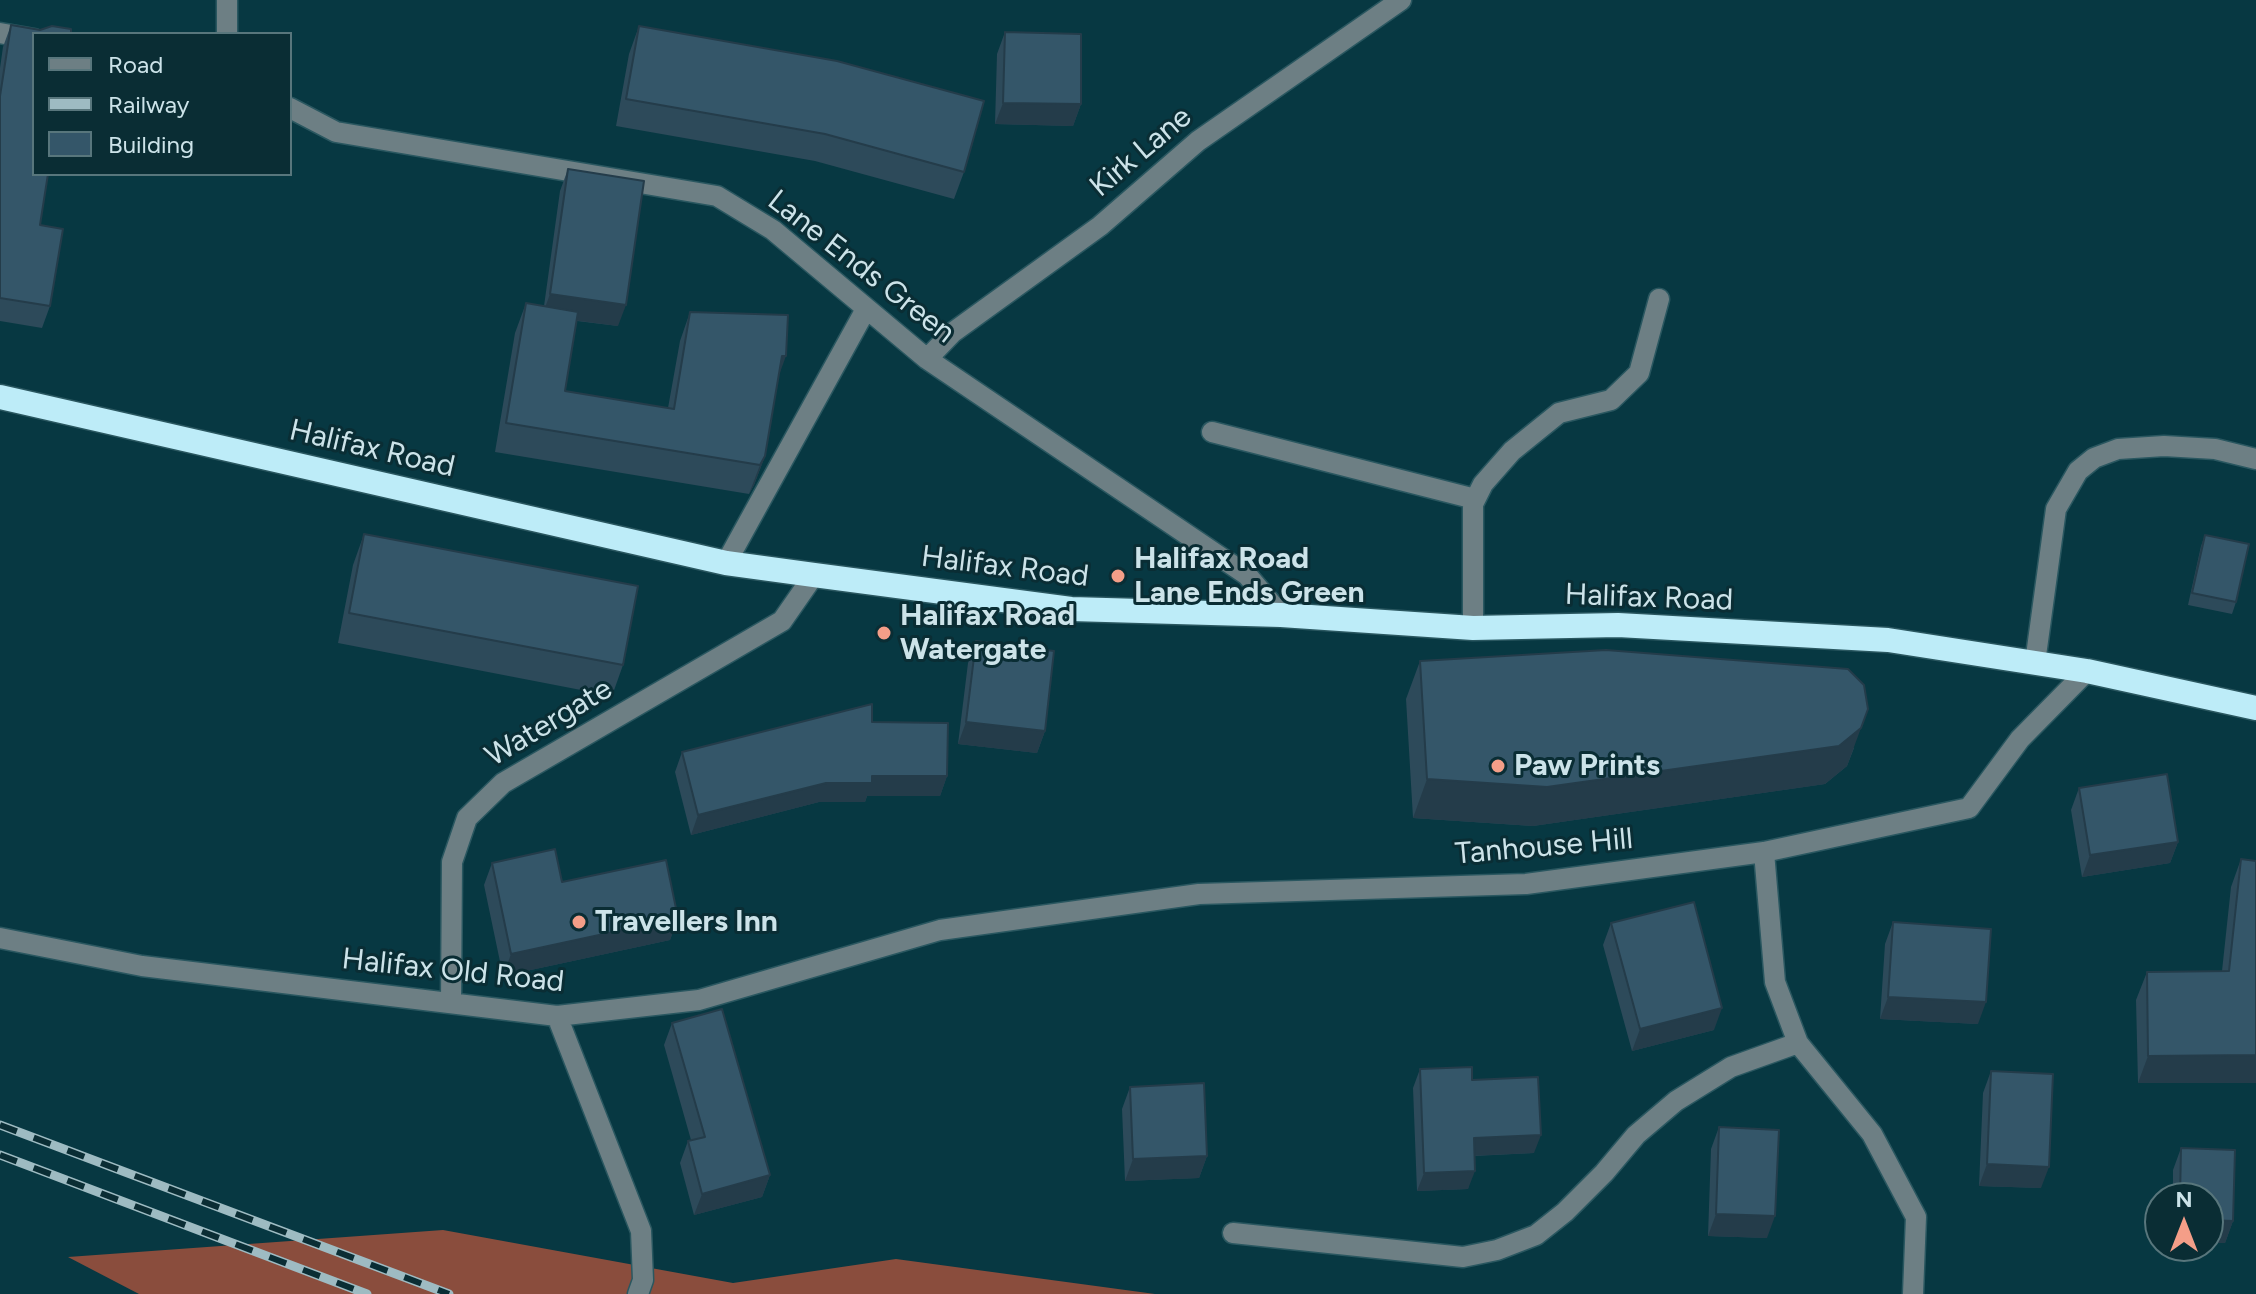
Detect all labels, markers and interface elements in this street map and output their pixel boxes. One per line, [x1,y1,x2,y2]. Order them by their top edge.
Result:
legend [32,32,292,176]
text: Road [108,50,163,79]
text: Railway [108,90,189,119]
street label: Kirk Lane [1083,99,1199,205]
text: Building [108,130,194,159]
street label: Lane Ends Green [760,183,962,351]
street label: Halifax Road [286,413,458,485]
street label: Halifax Road [919,539,1091,595]
place label: Halifax Road Lane Ends Green [1134,541,1365,612]
marker: Halifax Road Lane Ends Green [1109,567,1127,585]
street label: Halifax Road [1564,577,1734,619]
place label: Halifax Road Watergate [900,598,1075,668]
marker: Halifax Road Watergate [875,624,893,642]
street label: Watergate [479,671,619,775]
place label: Paw Prints [1514,748,1660,784]
marker: Paw Prints [1489,757,1507,775]
street label: Tanhouse Hill [1454,821,1634,873]
place label: Travellers Inn [595,904,778,940]
marker: Travellers Inn [570,913,588,931]
street label: Halifax Old Road [340,941,566,1001]
north arrow [2144,1182,2224,1262]
text: N [2175,1186,2193,1213]

